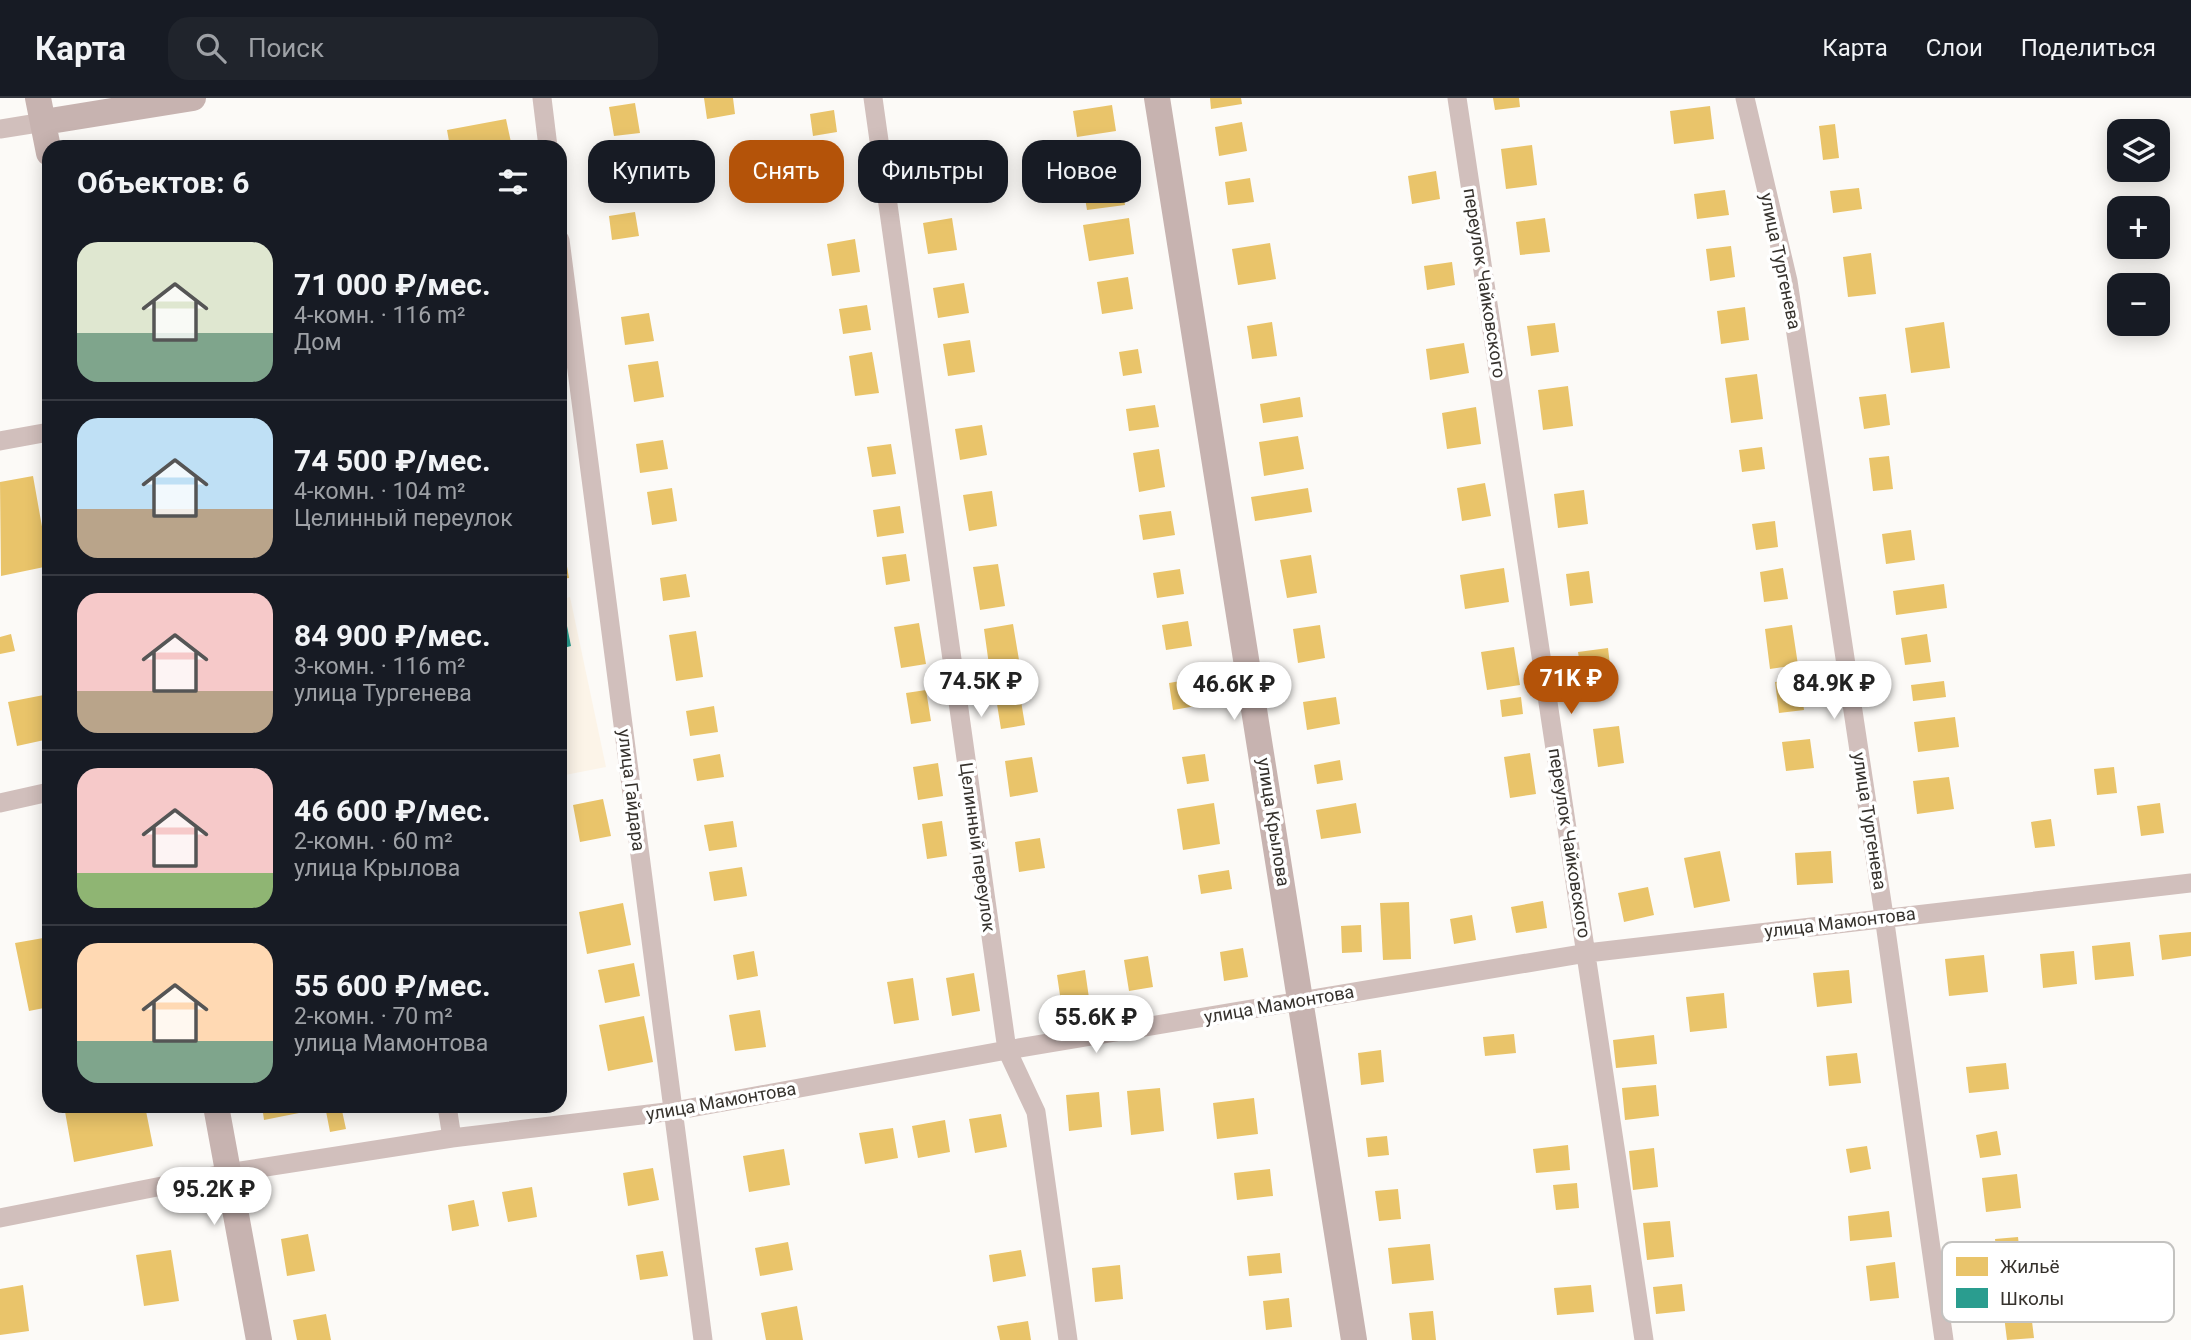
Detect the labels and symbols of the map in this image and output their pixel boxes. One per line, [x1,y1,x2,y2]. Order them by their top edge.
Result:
street label: переулок Чайковского [1460,187,1510,379]
street label: улица Тургенева [1756,191,1806,331]
pin: 71K ₽ [1522,656,1620,716]
pin: 74.5K ₽ [916,660,1046,719]
pin: 46.6K ₽ [1169,662,1299,722]
pin: 84.9K ₽ [1769,662,1899,721]
street label: улица Гайдара [614,728,650,852]
street label: переулок Чайковского [1545,747,1595,939]
street label: улица Тургенева [1849,751,1891,891]
street label: улица Крылова [1253,756,1295,888]
street label: Целинный переулок [956,761,1000,933]
street label: улица Мамонтова [1763,902,1917,942]
street label: улица Мамонтова [1202,980,1356,1028]
pin: 55.6K ₽ [1031,996,1161,1055]
street label: улица Мамонтова [644,1077,798,1125]
pin: 95.2K ₽ [149,1168,279,1227]
legend [1942,1242,2174,1322]
text: Жильё [2000,1255,2060,1278]
text: Школы [2000,1287,2064,1310]

